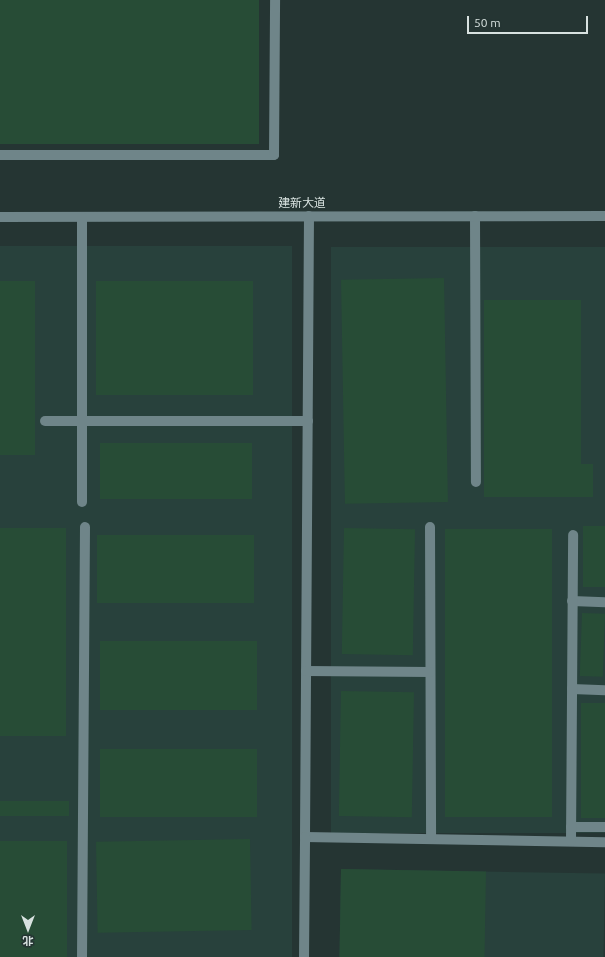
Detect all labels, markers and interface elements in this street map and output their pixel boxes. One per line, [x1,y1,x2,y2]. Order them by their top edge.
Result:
scale bar [469,8,590,34]
text: 50 m [474,16,501,29]
street label: 建新大道 [278,196,326,210]
north arrow [8,909,48,949]
text: 北 [23,935,34,947]

